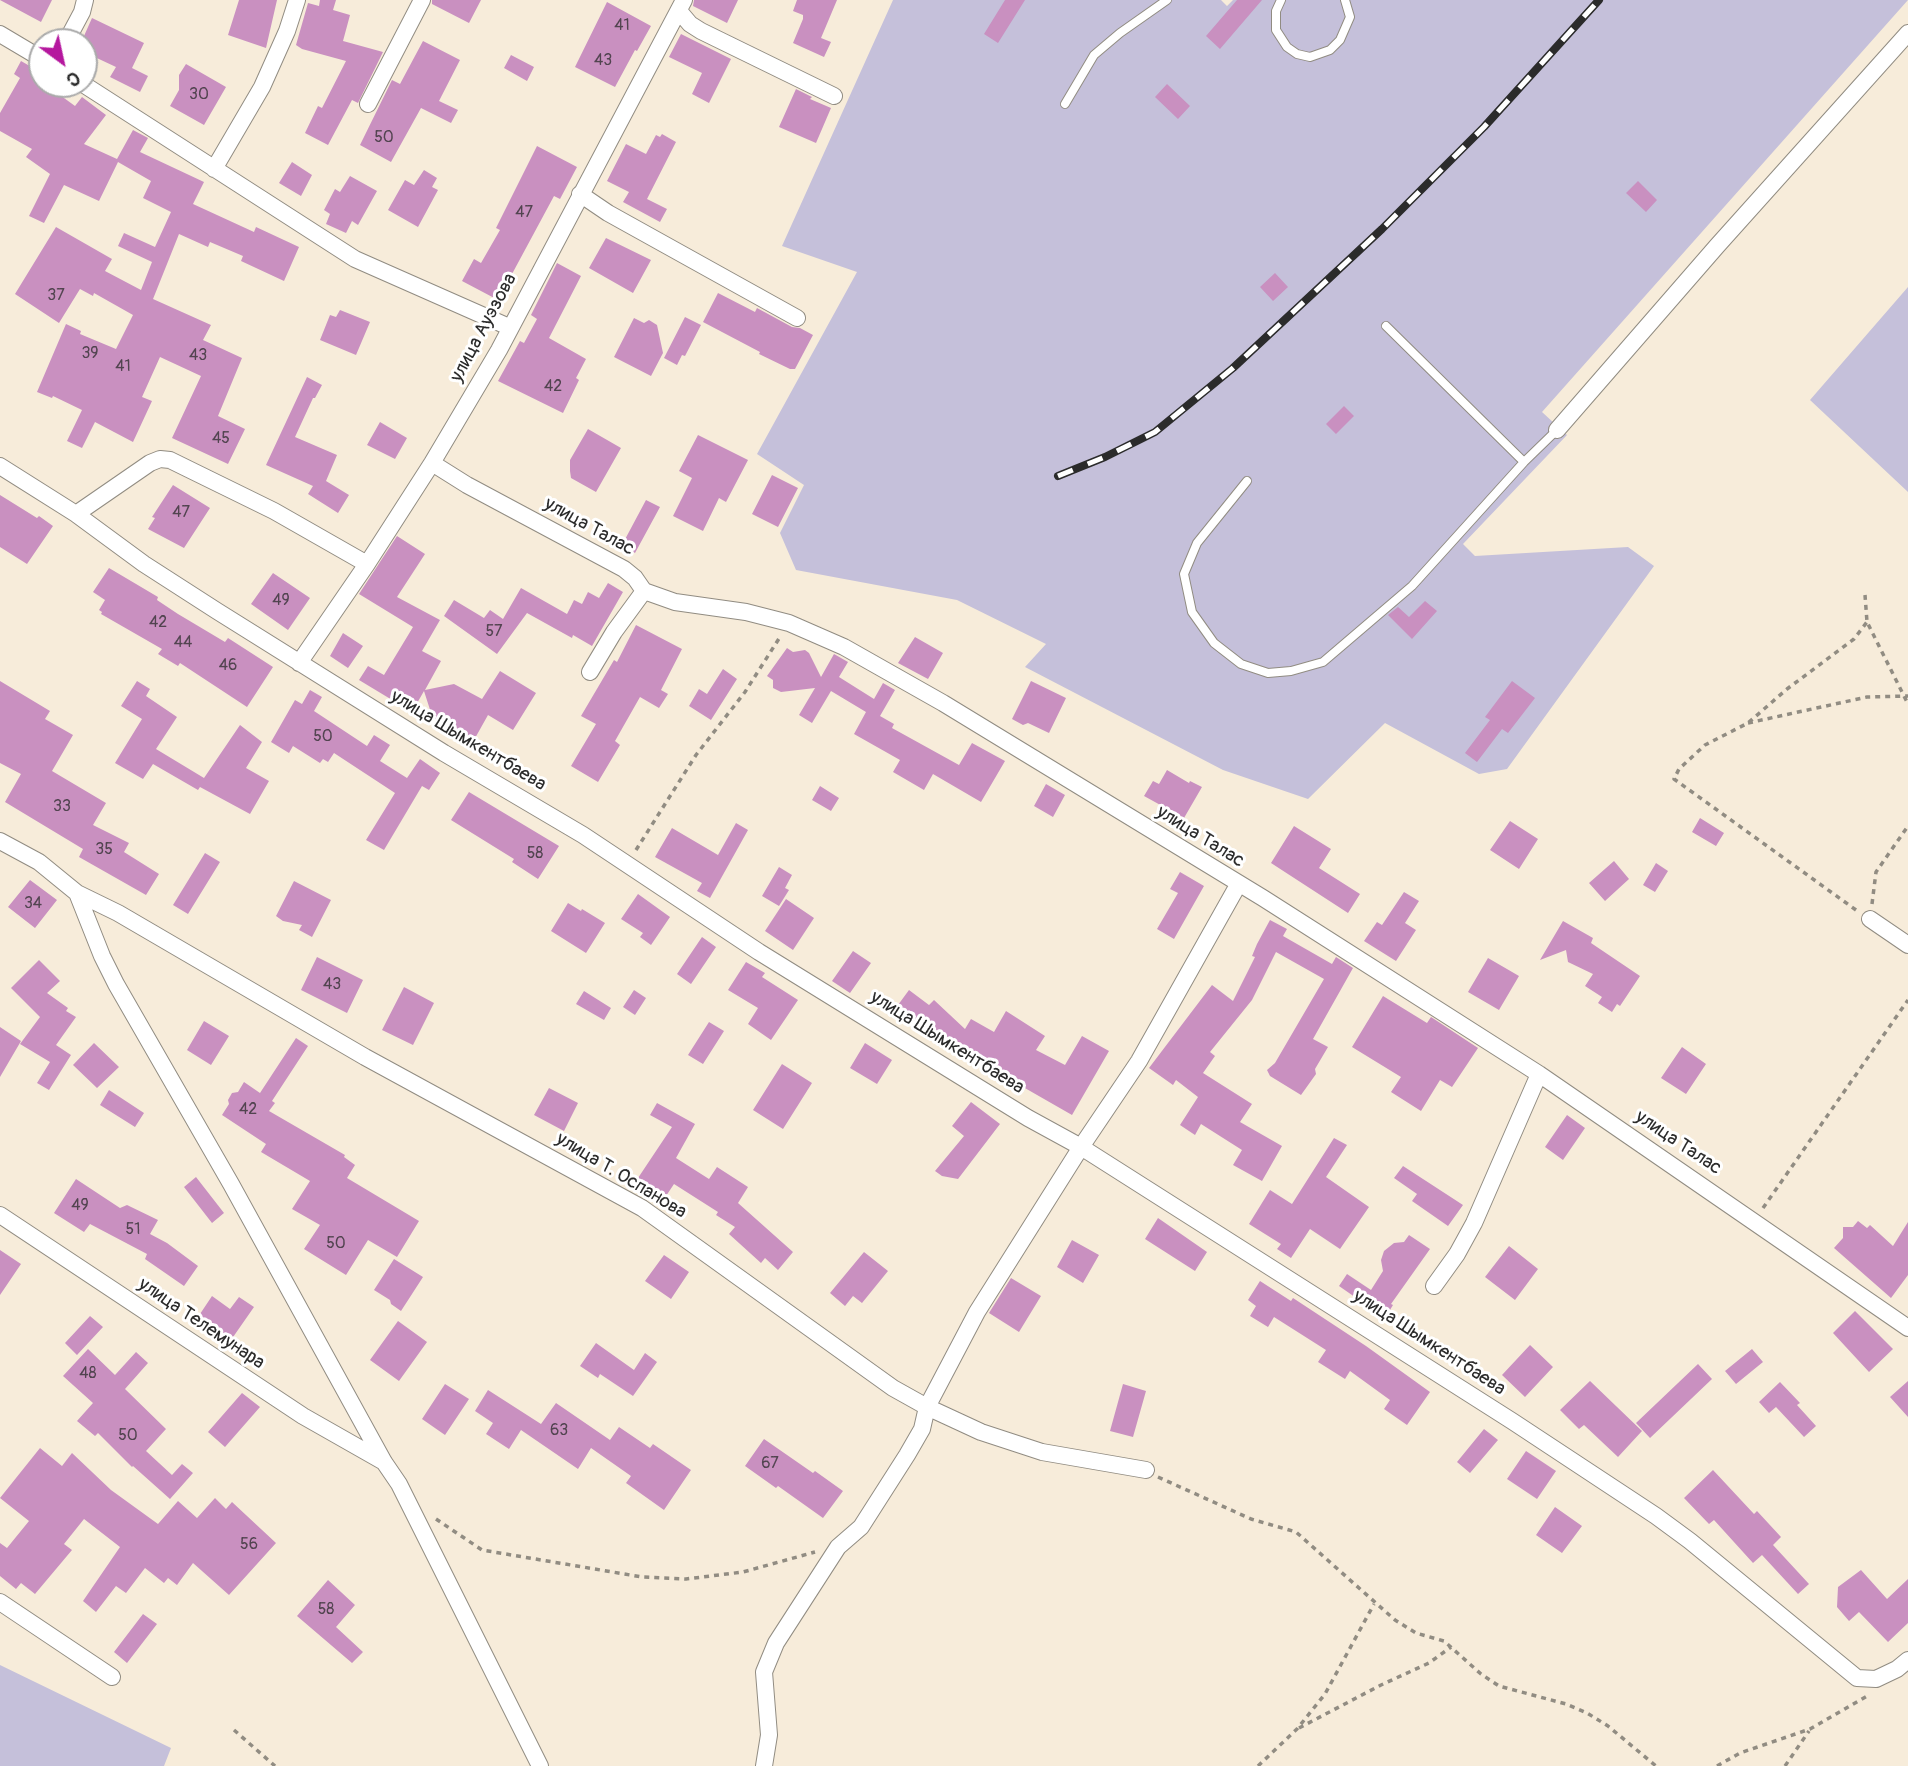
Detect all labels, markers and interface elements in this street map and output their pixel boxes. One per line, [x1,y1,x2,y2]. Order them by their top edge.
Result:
house number: 41 [614,16,630,36]
north arrow [28,28,98,98]
house number: 43 [594,51,612,71]
text: С [62,66,85,92]
house number: 30 [189,85,209,105]
house number: 50 [374,128,394,148]
house number: 47 [515,203,533,223]
street label: улица Ауэзова [446,270,522,386]
house number: 37 [47,286,65,306]
house number: 39 [81,344,99,364]
house number: 43 [189,346,207,366]
house number: 41 [115,357,131,377]
house number: 42 [544,377,562,397]
house number: 45 [212,429,230,449]
street label: улица Талас [540,493,638,561]
house number: 47 [172,503,190,523]
house number: 49 [272,591,290,611]
house number: 42 [149,613,167,633]
house number: 57 [485,622,503,642]
house number: 44 [174,633,192,653]
house number: 46 [219,656,237,676]
street label: улица Шымкентбаева [386,686,550,796]
house number: 50 [313,727,333,747]
house number: 33 [53,797,71,817]
street label: улица Талас [1152,801,1248,873]
house number: 35 [95,840,113,860]
house number: 58 [527,844,543,864]
house number: 34 [24,894,42,914]
house number: 43 [323,975,341,995]
street label: улица Шымкентбаева [866,986,1028,1100]
house number: 42 [239,1100,257,1120]
street label: улица Талас [1630,1106,1726,1180]
street label: улица Т. Оспанова [552,1128,690,1224]
house number: 49 [71,1196,89,1216]
house number: 51 [126,1220,140,1240]
house number: 50 [326,1234,346,1254]
street label: улица Телемунара [134,1273,268,1375]
street label: улица Шымкентбаева [1348,1285,1510,1401]
house number: 48 [79,1364,97,1384]
house number: 63 [550,1421,568,1441]
house number: 50 [118,1426,138,1446]
house number: 67 [761,1454,779,1474]
house number: 56 [240,1535,258,1555]
house number: 58 [318,1600,334,1620]

